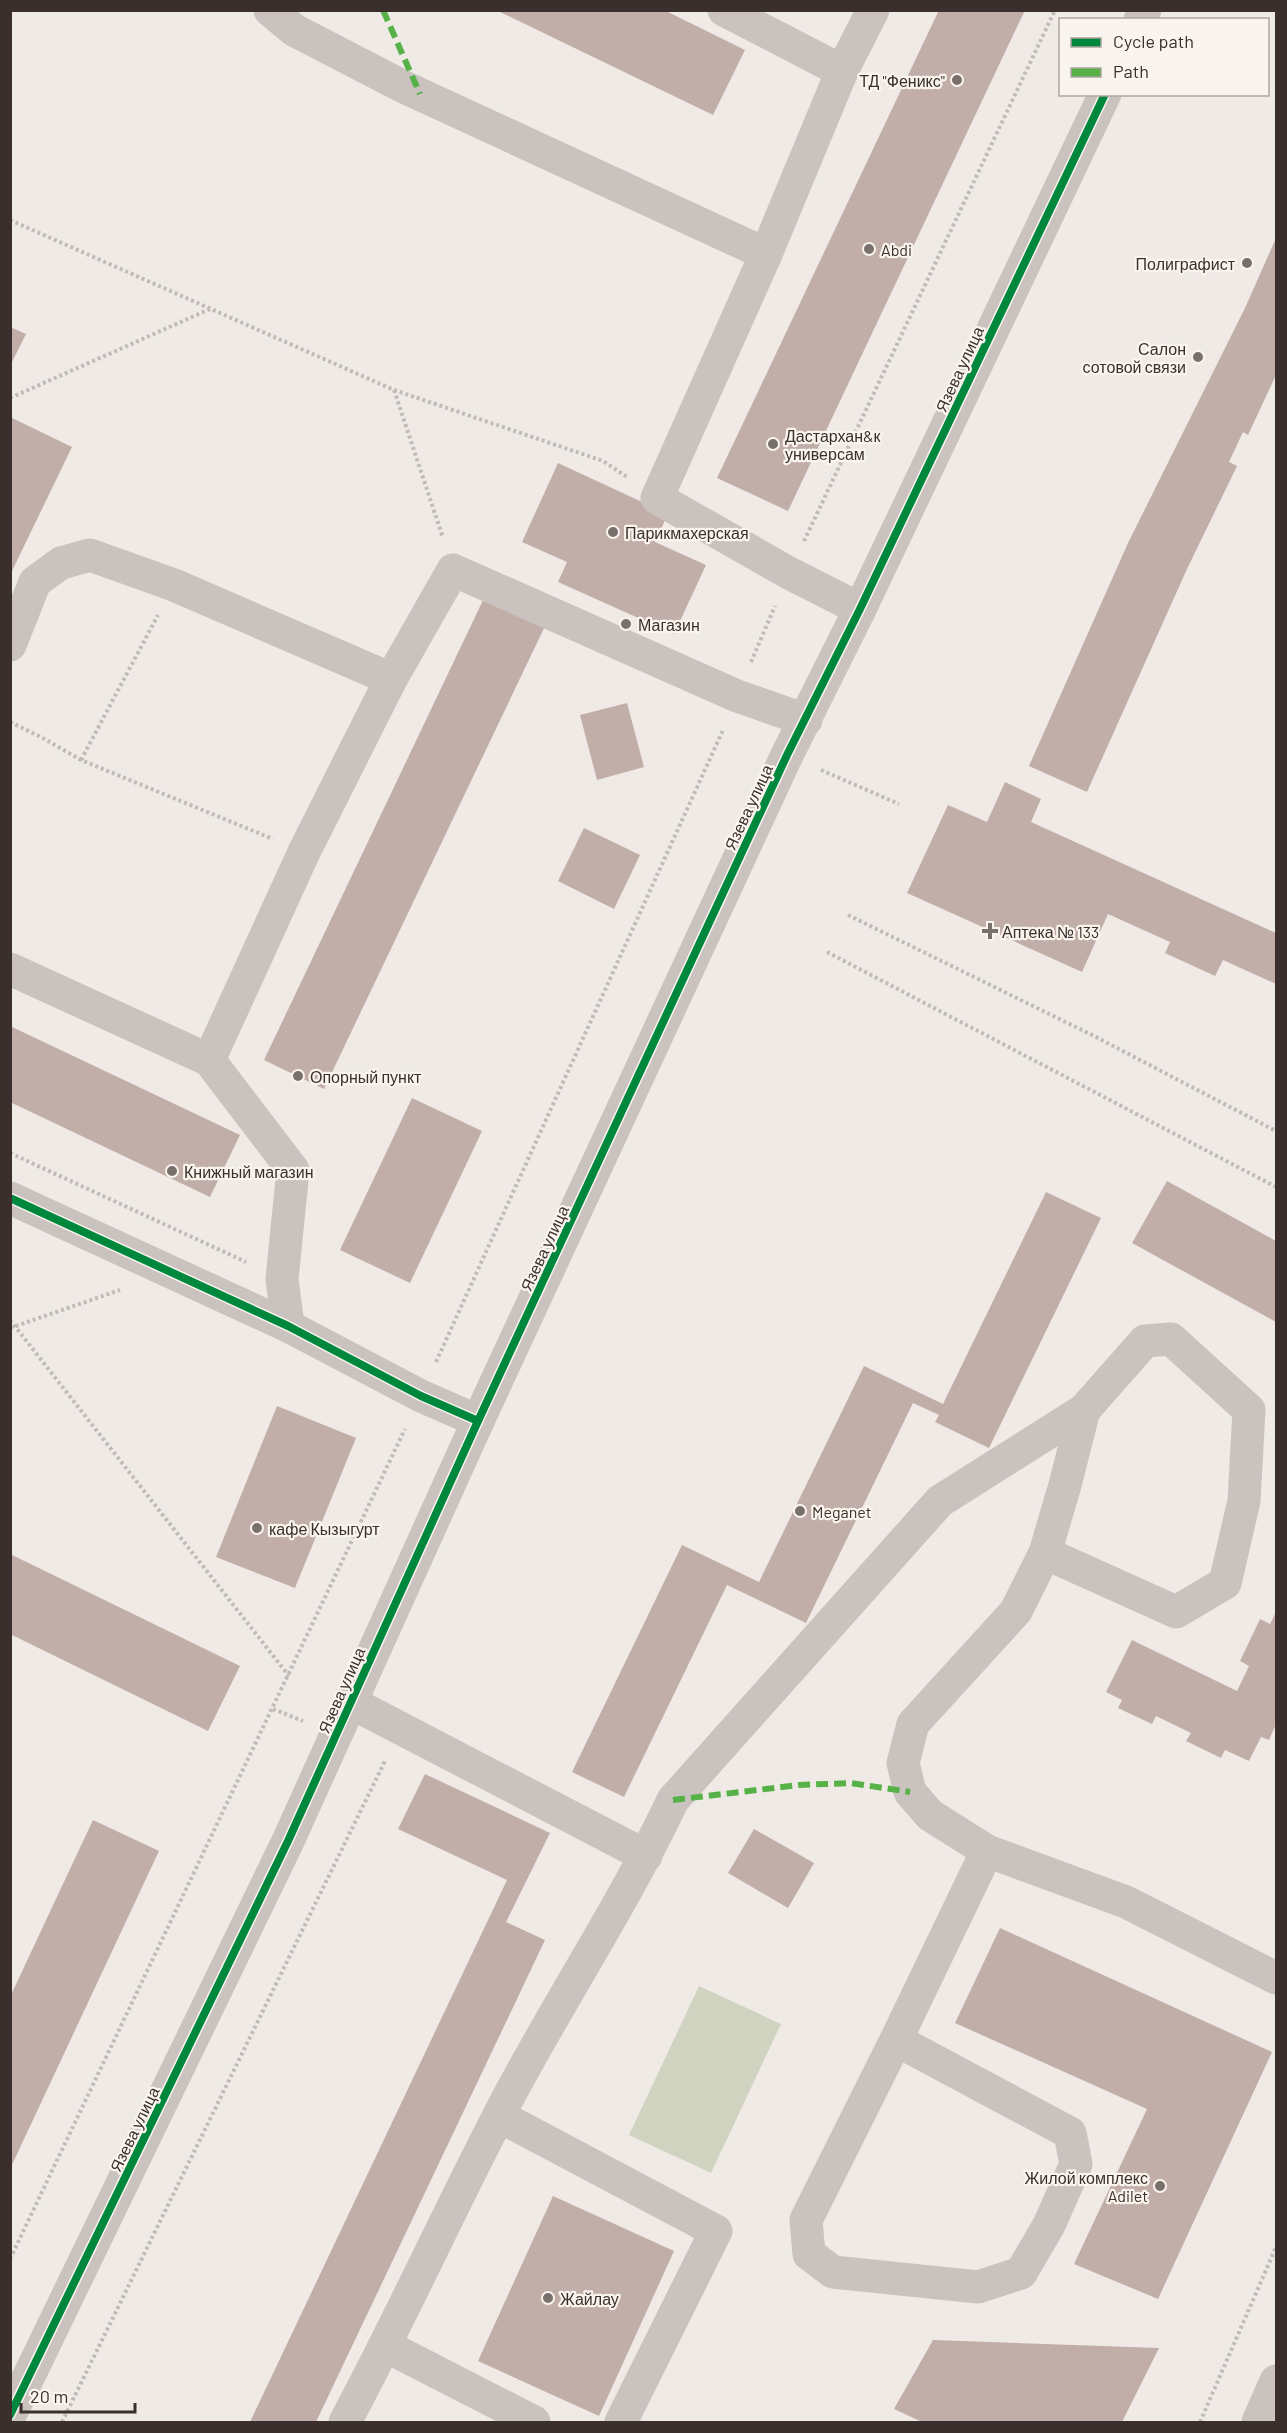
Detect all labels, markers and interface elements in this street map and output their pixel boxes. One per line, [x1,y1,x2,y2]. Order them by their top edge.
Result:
legend [1059,18,1269,96]
text: Cycle path [1113,30,1194,52]
text: Path [1113,60,1149,82]
place label: ТД "Феникс" [859,71,945,90]
marker: ТД "Феникс" [950,73,964,87]
place label: Abdi [881,240,912,259]
marker: Abdi [862,242,876,256]
place label: Полиграфист [1136,254,1236,273]
marker: Полиграфист [1240,256,1254,270]
street label: Язева улица [931,323,987,415]
place label: Салон сотовой связи [1083,339,1186,376]
marker: Салон сотовой связи [1191,350,1205,364]
place label: Дастархан&к универсам [785,426,882,463]
marker: Дастархан&к универсам [766,437,780,451]
place label: Парикмахерская [625,523,749,542]
marker: Парикмахерская [606,525,620,539]
place label: Магазин [638,615,700,634]
marker: Магазин [619,617,633,631]
street label: Язева улица [720,761,776,853]
place label: Аптека № 133 [1002,922,1099,941]
marker: Аптека № 133 [983,924,997,938]
place label: Опорный пункт [310,1067,422,1086]
marker: Опорный пункт [291,1069,305,1083]
place label: Книжный магазин [184,1162,313,1181]
marker: Книжный магазин [165,1164,179,1178]
street label: Язева улица [516,1202,572,1294]
place label: Meganet [812,1502,871,1521]
marker: Meganet [793,1504,807,1518]
place label: кафе Кызыгурт [269,1519,380,1538]
marker: кафе Кызыгурт [250,1521,264,1535]
street label: Язева улица [314,1644,368,1736]
street label: Язева улица [105,2083,163,2175]
place label: Жилой комплекс Adilet [1025,2168,1148,2205]
marker: Жилой комплекс Adilet [1153,2179,1167,2193]
place label: Жайлау [560,2289,619,2308]
marker: Жайлау [541,2291,555,2305]
scale bar [21,2376,135,2414]
text: 20 m [30,2385,68,2407]

